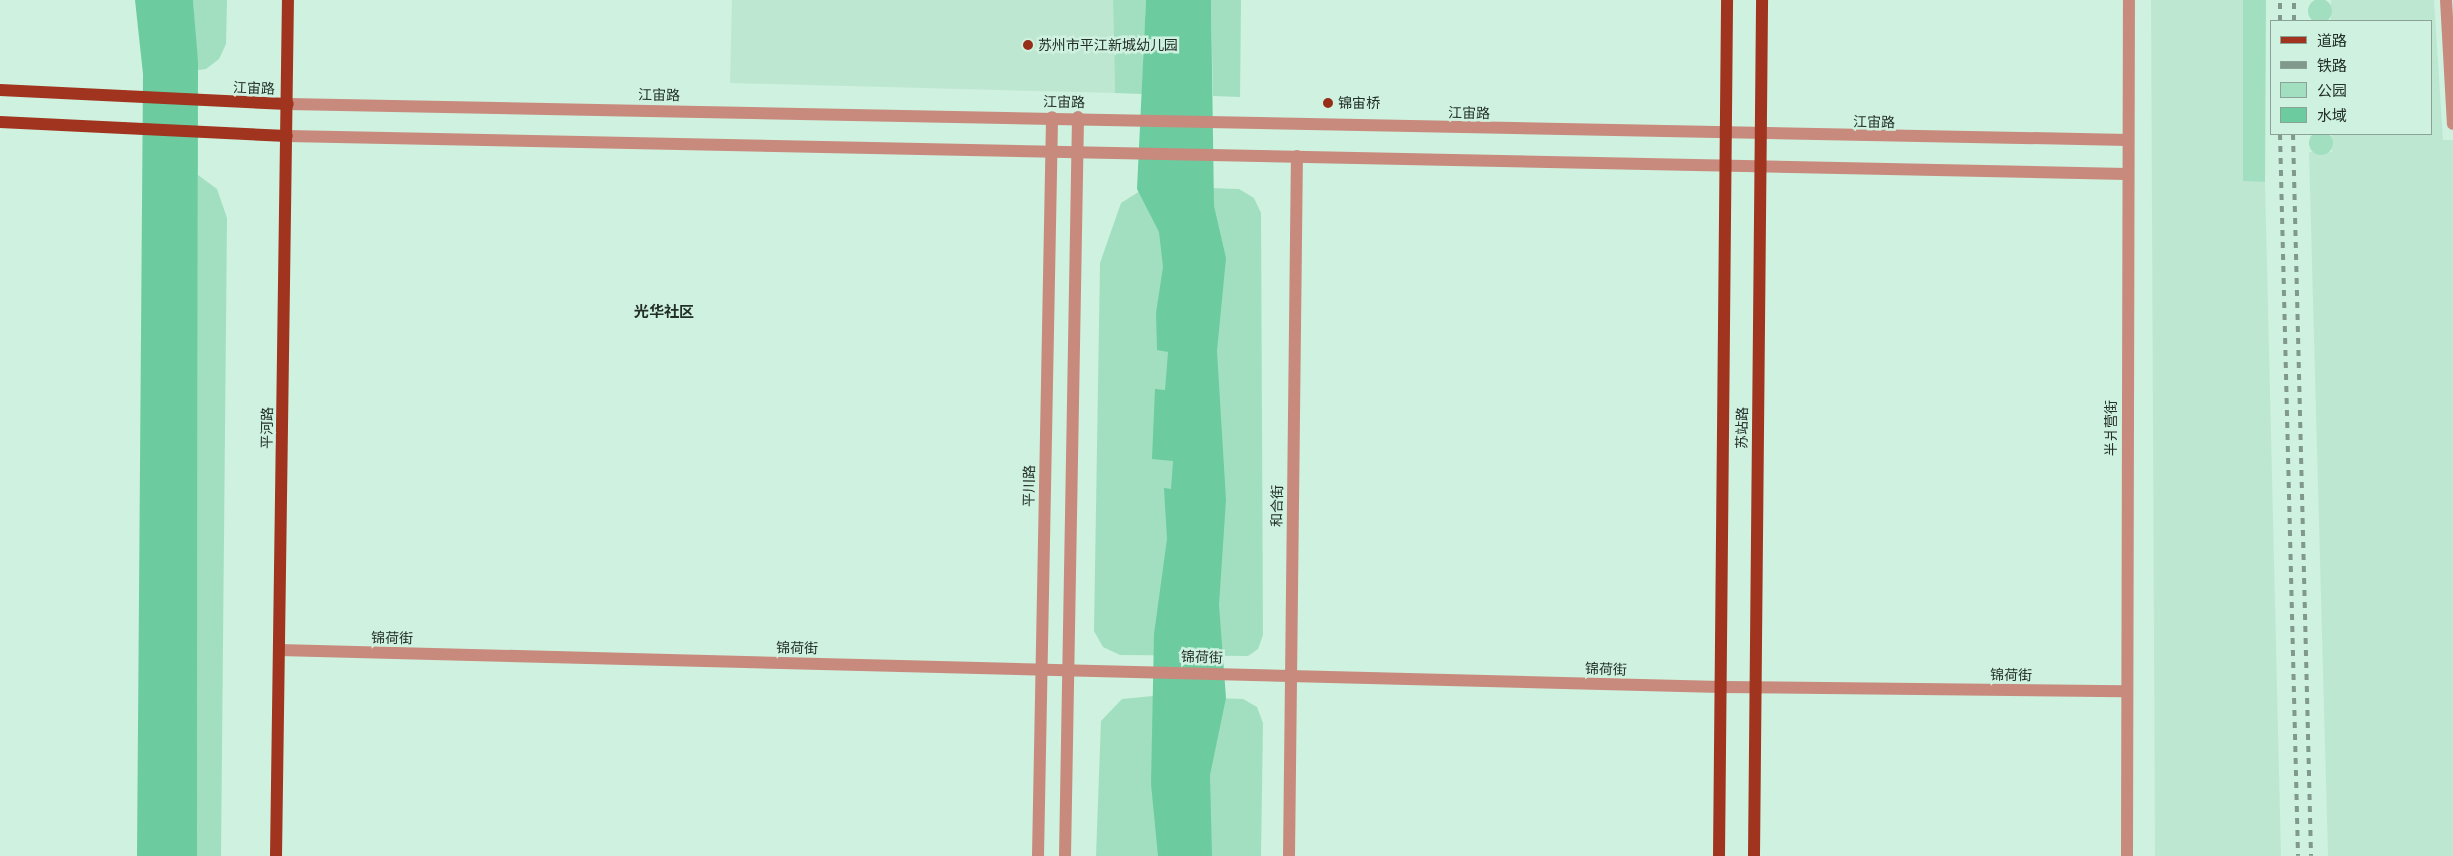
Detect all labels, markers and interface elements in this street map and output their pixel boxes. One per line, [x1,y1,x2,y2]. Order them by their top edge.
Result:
legend [2270,20,2433,135]
text: 道路 [2317,32,2347,49]
place label: 苏州市平江新城幼儿园 [1038,37,1178,53]
marker: 苏州市平江新城幼儿园 [1022,39,1034,51]
text: 铁路 [2317,57,2347,74]
street label: 江宙路 [233,79,275,97]
text: 公园 [2317,82,2347,99]
street label: 江宙路 [638,86,680,104]
street label: 江宙路 [1043,93,1085,111]
place label: 锦宙桥 [1338,95,1380,111]
marker: 锦宙桥 [1322,97,1334,109]
street label: 江宙路 [1448,104,1490,122]
text: 水域 [2317,107,2347,124]
street label: 江宙路 [1853,113,1895,131]
district label: 光华社区 [634,303,694,321]
street label: 半爿营街 [2103,400,2119,456]
street label: 平河路 [258,407,276,449]
street label: 苏站路 [1733,407,1751,449]
street label: 平川路 [1020,465,1038,507]
street label: 和合街 [1268,485,1286,527]
street label: 锦荷街 [371,629,413,647]
street label: 锦荷街 [776,639,818,657]
street label: 锦荷街 [1181,648,1223,666]
street label: 锦荷街 [1585,660,1627,678]
street label: 锦荷街 [1990,666,2032,684]

